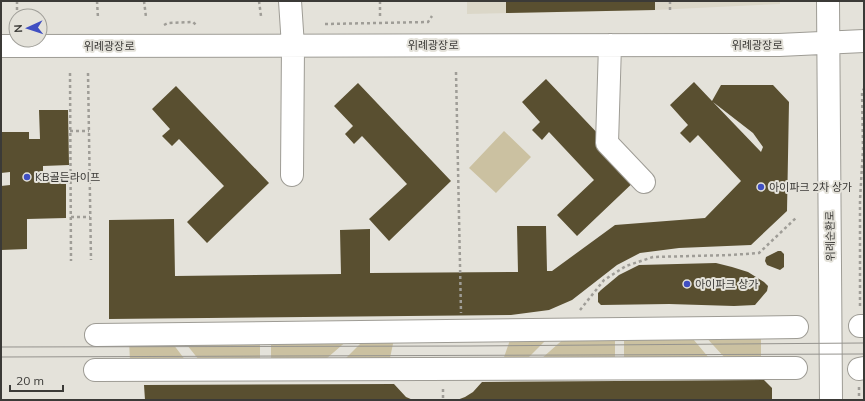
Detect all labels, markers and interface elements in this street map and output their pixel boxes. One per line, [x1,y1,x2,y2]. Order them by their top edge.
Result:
north arrow [8,8,48,48]
text: N [11,24,25,33]
street label: 위례광장로 [408,38,458,52]
street label: 위례광장로 [732,38,782,52]
street label: 위례광장로 [84,39,134,53]
place label: KB골든라이프 [35,170,100,184]
marker: KB골든라이프 [22,172,32,182]
place label: 아이파크 2차 상가 [769,180,852,194]
marker: 아이파크 2차 상가 [756,182,766,192]
street label: 위례순환로 [823,211,837,261]
place label: 아이파크 상가 [695,277,759,291]
marker: 아이파크 상가 [682,279,692,289]
scale bar [10,367,63,393]
text: 20 m [16,373,44,388]

